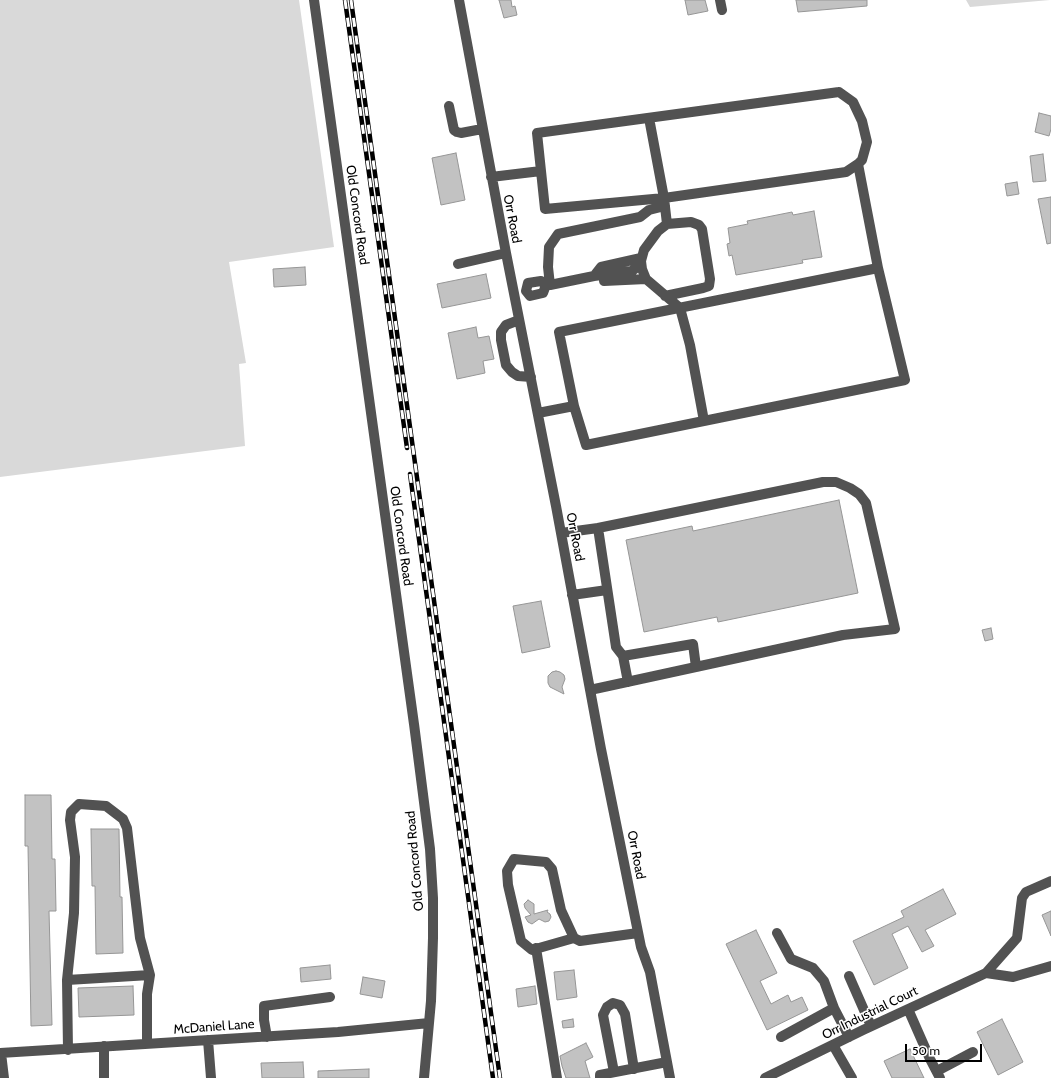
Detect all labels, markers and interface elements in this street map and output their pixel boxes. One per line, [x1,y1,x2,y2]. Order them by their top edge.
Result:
street label: Old Concord Road [342,164,372,266]
street label: Orr Road [500,193,524,245]
street label: Old Concord Road [386,485,416,587]
street label: Orr Road [563,511,587,563]
street label: Old Concord Road [403,810,427,912]
street label: Orr Road [624,829,648,881]
street label: Orr Industrial Court [820,983,920,1043]
street label: McDaniel Lane [173,1016,255,1038]
scale bar [907,1036,984,1062]
text: 50 m [912,1043,940,1058]

